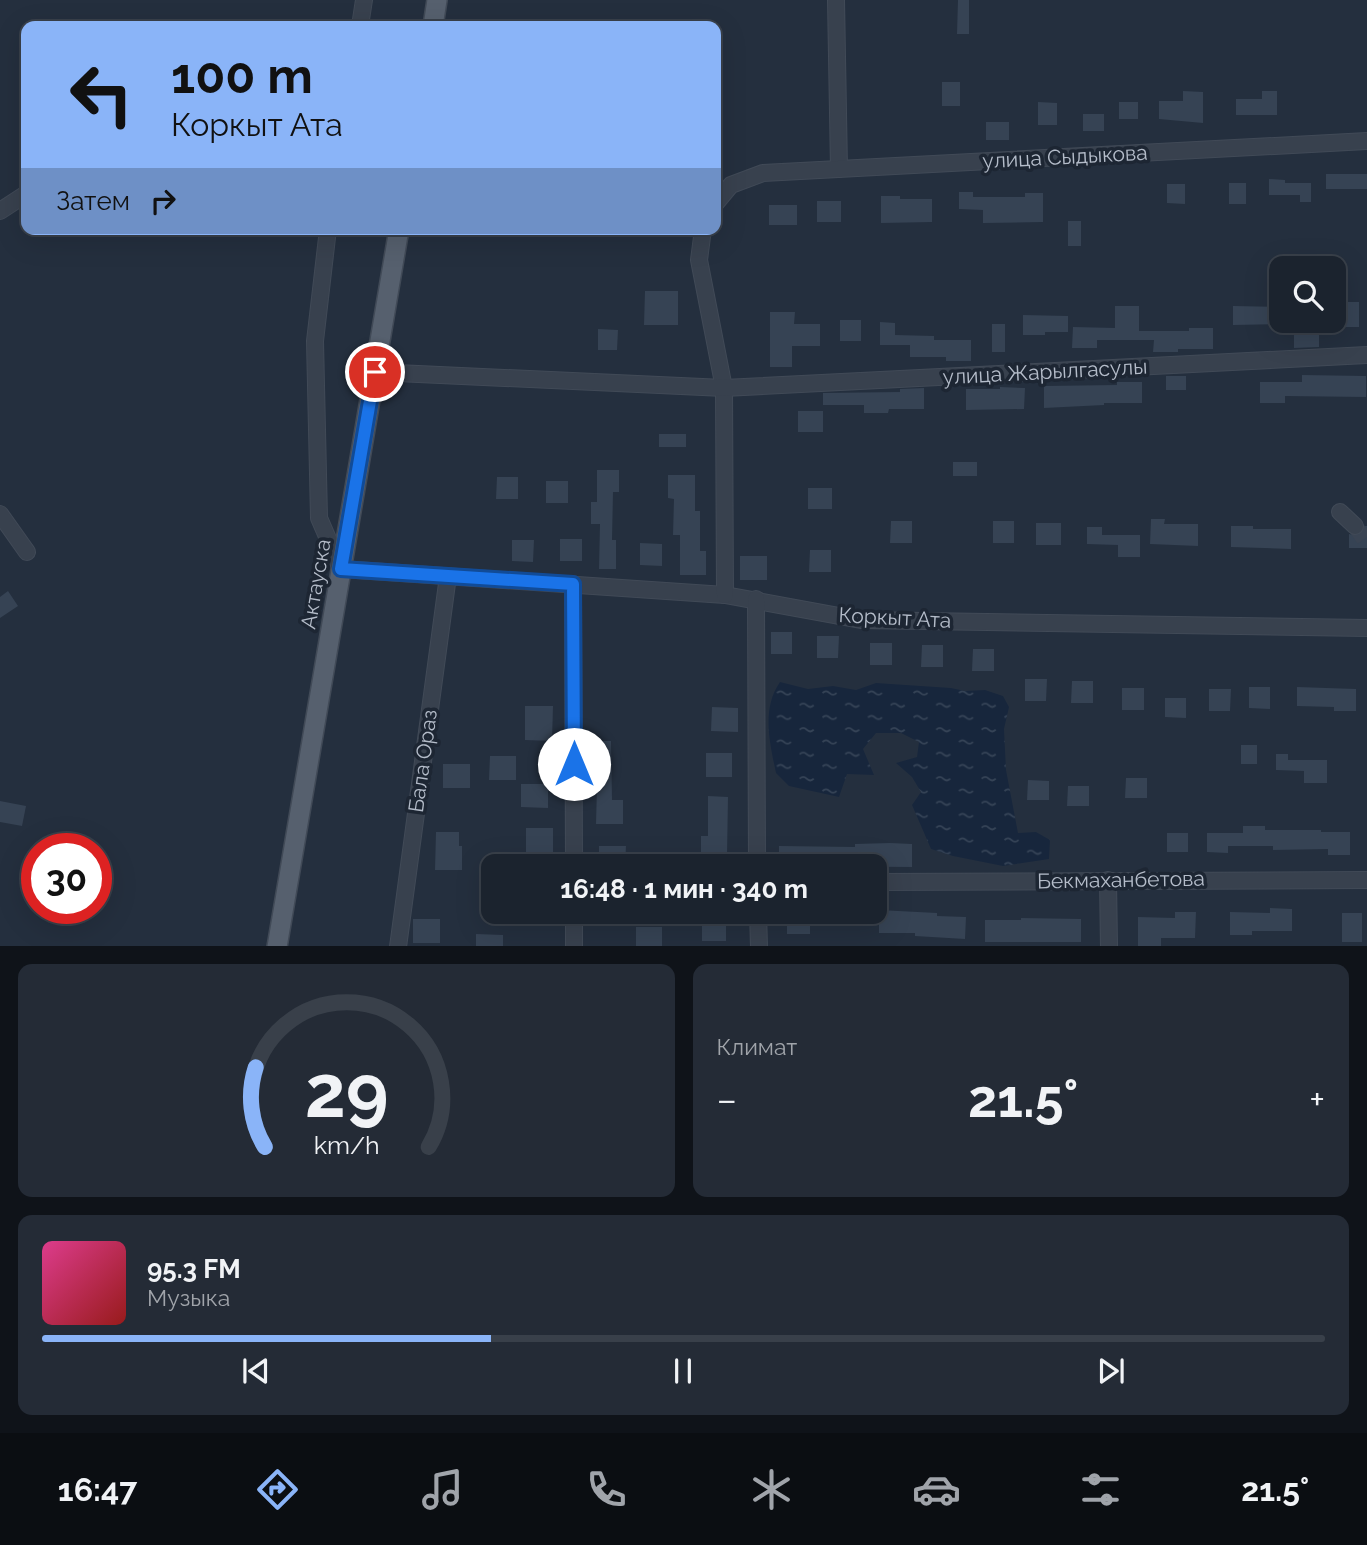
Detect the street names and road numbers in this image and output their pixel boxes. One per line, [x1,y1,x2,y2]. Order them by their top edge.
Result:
street label: улица Сыдыкова [982,140,1148,173]
street label: улица Жарылгасулы [942,354,1148,389]
street label: Актауска [295,537,336,631]
street label: Коркыт Ата [838,602,952,633]
street label: Бала Ораз [403,708,442,814]
street label: Бекмаханбетова [1037,866,1205,893]

